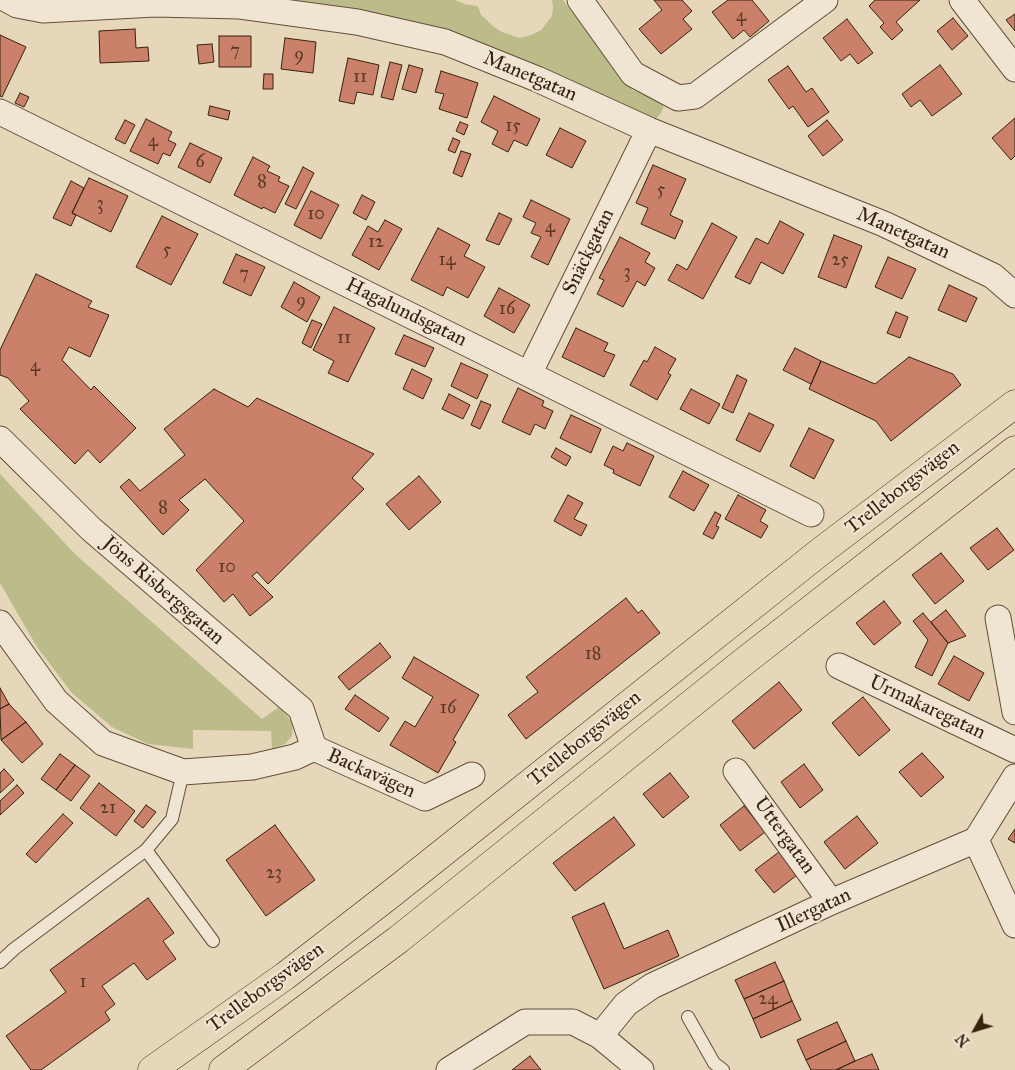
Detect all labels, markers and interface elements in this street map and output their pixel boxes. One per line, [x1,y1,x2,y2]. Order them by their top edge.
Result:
house number: 4 [736,6,746,28]
house number: 7 [230,41,240,63]
house number: 9 [294,45,304,67]
street label: Manetgatan [480,47,580,107]
house number: 11 [353,67,367,89]
house number: 15 [505,116,521,138]
house number: 4 [148,131,158,153]
house number: 6 [195,152,205,174]
house number: 8 [257,172,267,194]
house number: 5 [657,180,665,202]
house number: 3 [96,194,104,216]
street label: Manetgatan [853,203,953,265]
house number: 10 [307,204,325,226]
street label: Snäckgatan [558,205,620,299]
house number: 4 [545,217,555,239]
house number: 12 [368,232,384,254]
house number: 5 [163,240,171,262]
house number: 14 [438,250,456,272]
house number: 25 [831,250,849,272]
house number: 3 [623,262,631,284]
house number: 7 [239,264,249,286]
street label: Hagalundsgatan [342,273,470,353]
house number: 9 [296,291,306,313]
house number: 16 [499,299,515,321]
house number: 11 [337,328,351,350]
house number: 4 [30,356,40,378]
street label: Trelleborgsvägen [841,436,965,540]
house number: 8 [158,498,168,520]
street label: Jöns Risbergsgatan [97,532,229,650]
house number: 10 [218,557,236,579]
house number: 18 [585,644,601,666]
street label: Urmakaregatan [865,671,989,745]
street label: Trelleborgsvägen [524,686,646,792]
house number: 16 [440,698,456,720]
street label: Backavägen [323,744,419,804]
street label: Uttergatan [748,793,820,879]
house number: 21 [100,798,116,820]
house number: 23 [266,863,282,885]
street label: Illergatan [773,883,855,939]
street label: Trelleborgsvägen [203,938,329,1038]
house number: 1 [79,972,87,994]
house number: 24 [759,989,777,1011]
north arrow [950,1005,1000,1055]
text: N [953,1030,973,1050]

